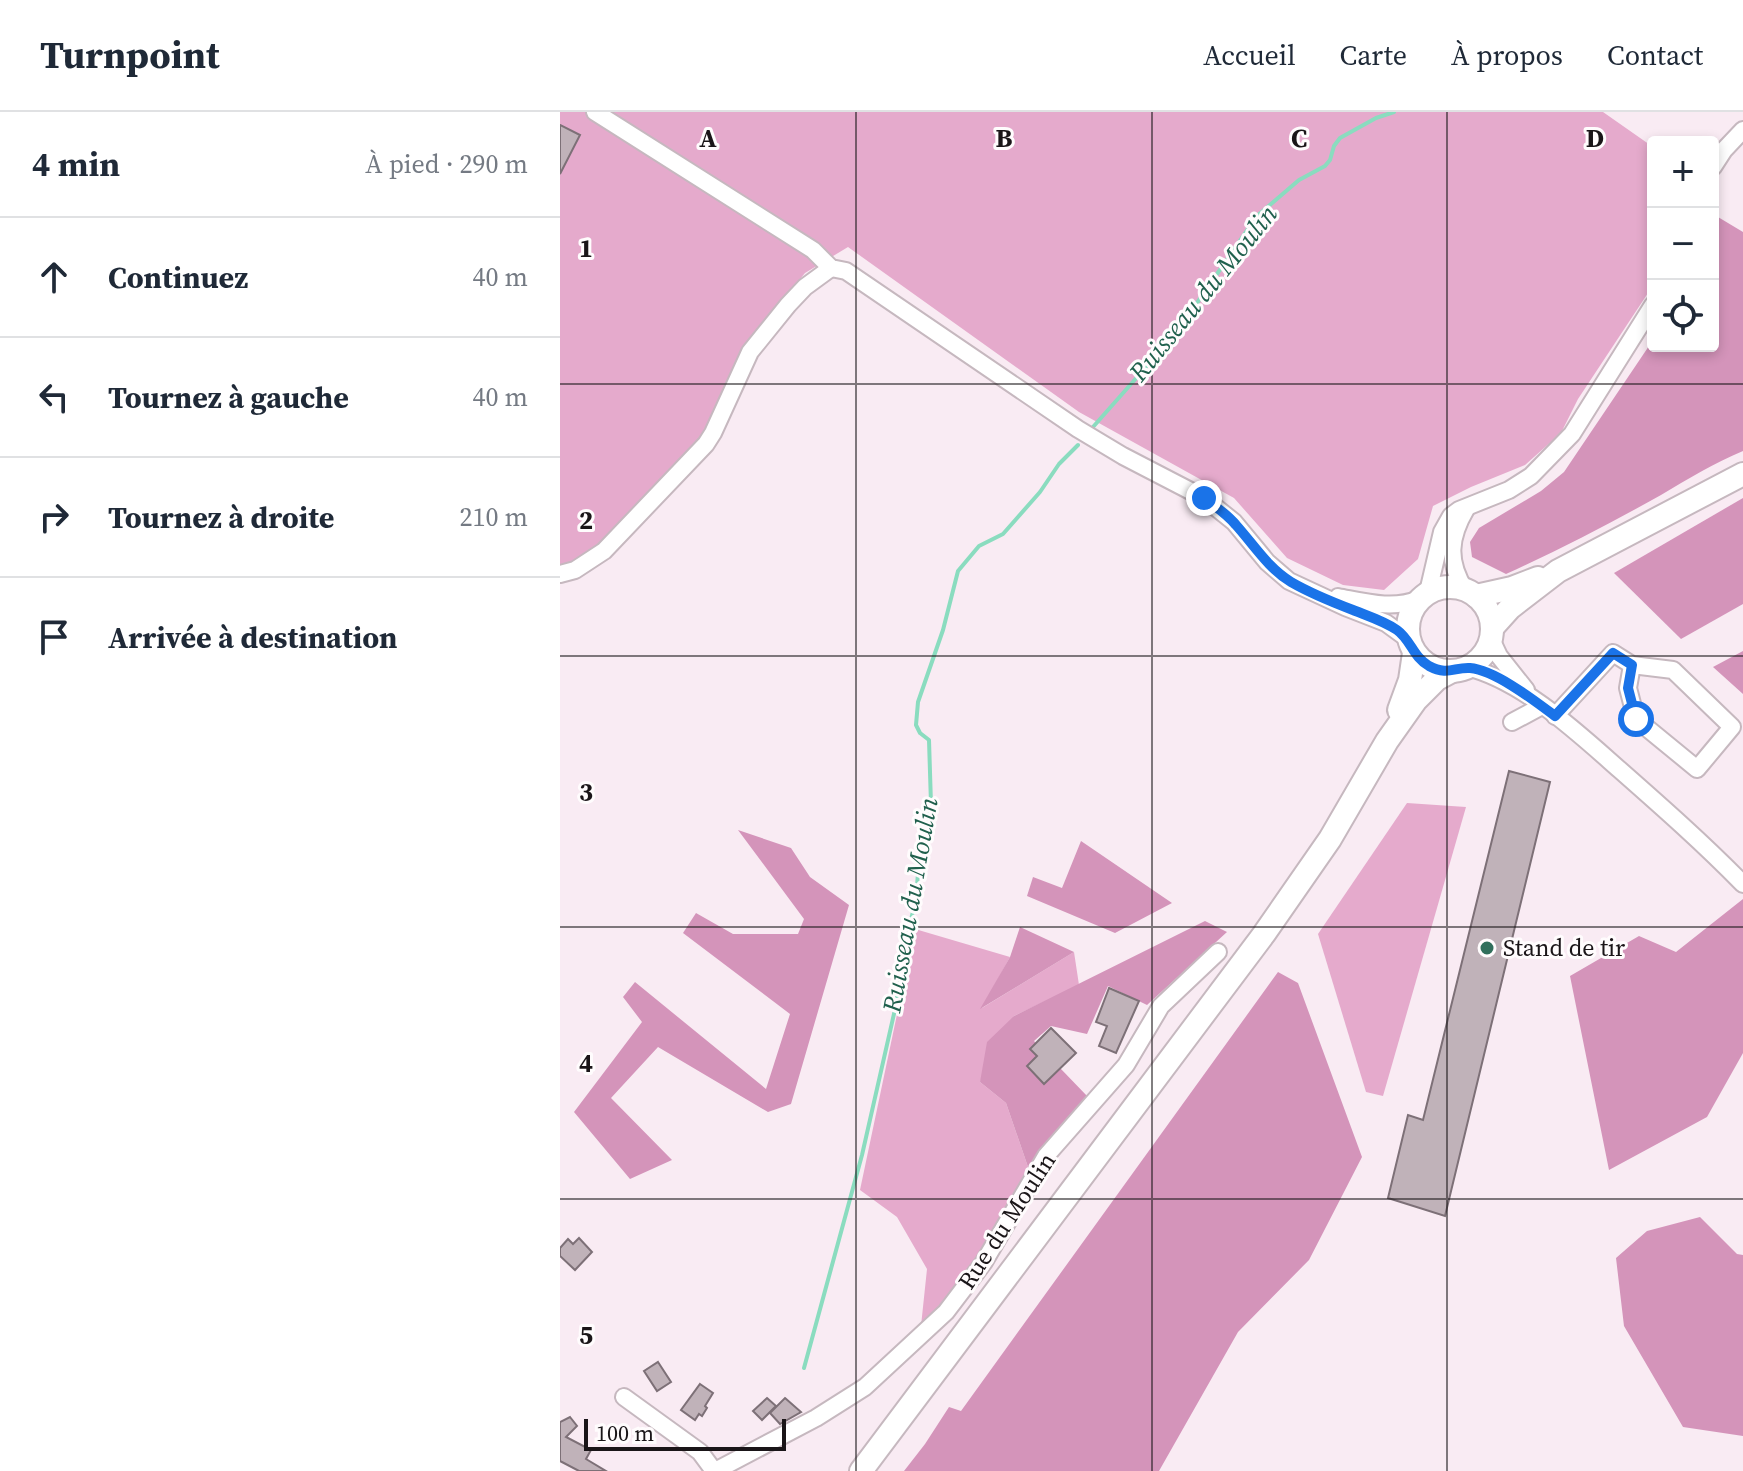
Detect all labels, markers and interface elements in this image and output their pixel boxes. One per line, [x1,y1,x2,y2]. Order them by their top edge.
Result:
text: Turnpoint [40,29,220,81]
text: Accueil [1203,36,1296,74]
text: Carte [1340,36,1407,74]
text: À propos [1451,36,1563,74]
text: Contact [1607,36,1703,74]
text: A [699,120,717,156]
text: B [996,120,1013,156]
text: C [1291,120,1307,156]
text: D [1586,120,1604,156]
map controls [1647,136,1719,352]
button: + [1647,136,1719,208]
text: 4 min [32,141,120,187]
text: À pied · 290 m [365,146,528,182]
water label: Ruisseau du Moulin [1120,197,1286,390]
button: − [1647,208,1719,280]
text: 1 [579,230,593,266]
icon: ahead [32,255,76,299]
text: Continuez [108,257,248,298]
text: 40 m [473,259,528,295]
button: locate [1647,280,1719,352]
icon: left [32,375,76,419]
text: Tournez à gauche [108,377,349,418]
text: 40 m [473,379,528,415]
route end [1186,480,1222,516]
icon: right [32,495,76,539]
text: Tournez à droite [108,497,334,538]
text: 210 m [460,499,528,535]
text: 2 [579,502,593,538]
icon: arrive [32,615,76,659]
text: Arrivée à destination [108,617,398,658]
route start [1618,701,1654,737]
text: 3 [579,774,593,810]
water label: Ruisseau du Moulin [873,794,947,1016]
place label: Stand de tir [1503,931,1625,964]
marker: Stand de tir [1478,939,1496,957]
text: 4 [579,1045,593,1081]
street label: Rue du Moulin [950,1146,1063,1295]
text: 5 [579,1317,593,1353]
scale bar [584,1415,786,1451]
text: 100 m [596,1418,654,1448]

